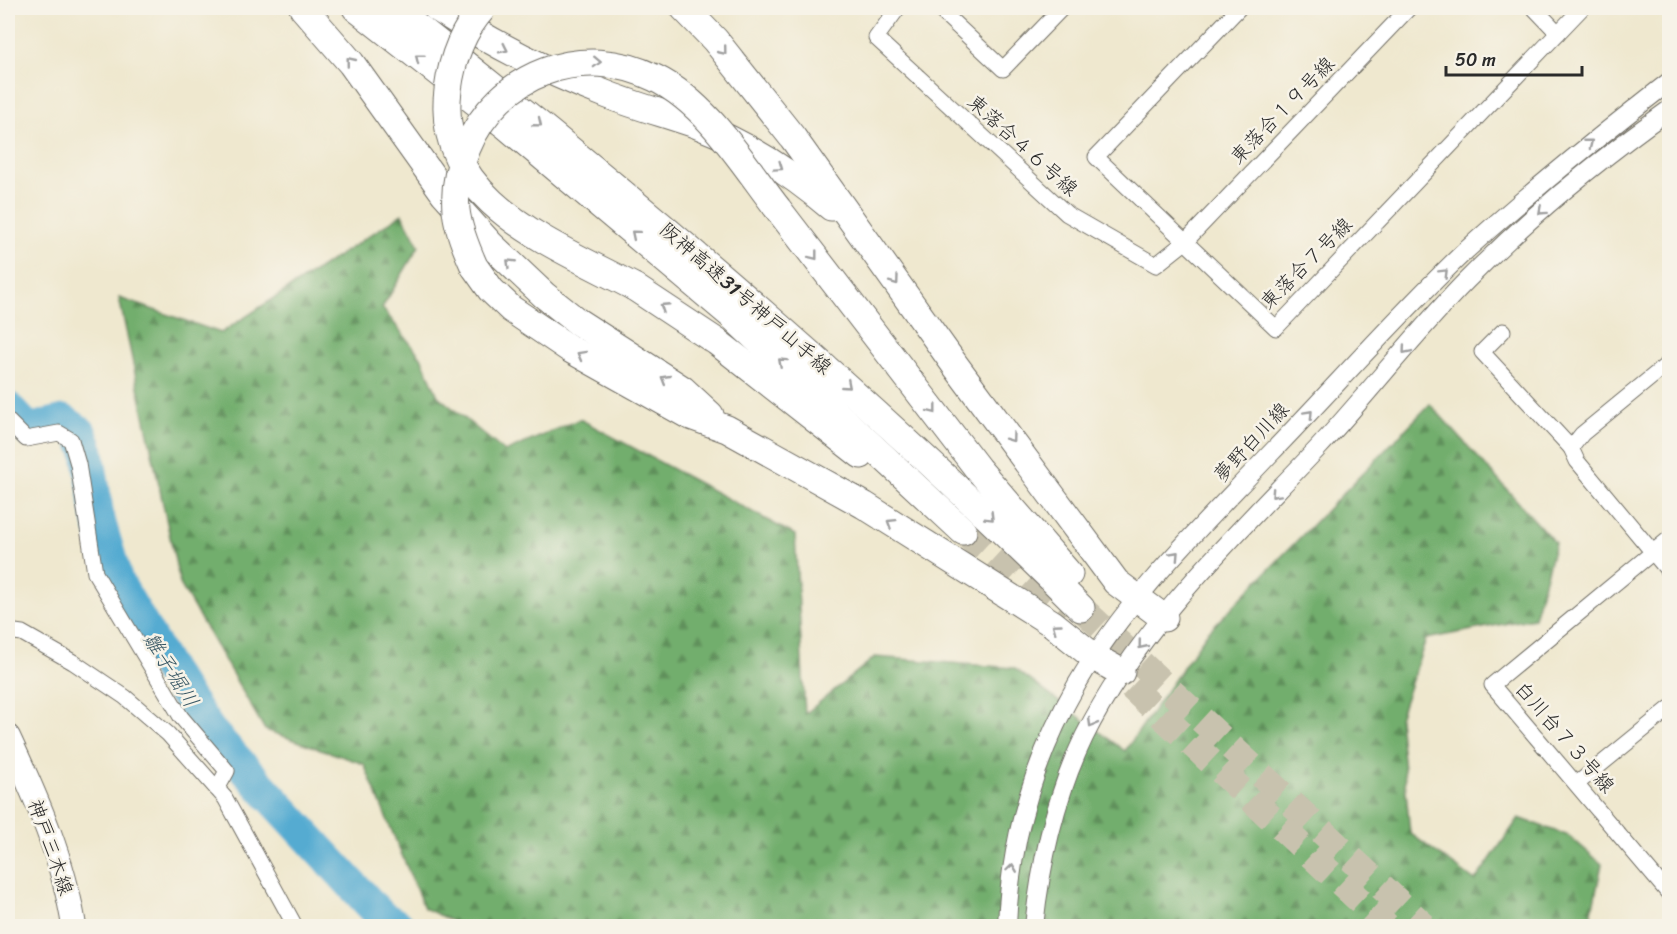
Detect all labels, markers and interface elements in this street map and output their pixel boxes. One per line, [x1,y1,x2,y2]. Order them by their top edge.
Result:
scale bar [1446,39,1582,77]
one-way arrow [498,41,509,53]
one-way arrow [716,44,727,55]
text: 50 m [1455,44,1496,76]
street label: 東落合１９号線 [1221,48,1344,173]
one-way arrow [414,54,425,65]
one-way arrow [592,56,601,68]
one-way arrow [346,57,357,68]
street label: 東落合４６号線 [959,86,1086,205]
one-way arrow [531,116,542,127]
one-way arrow [1583,139,1594,150]
one-way arrow [773,160,784,171]
one-way arrow [1539,204,1549,215]
street label: 東落合７号線 [1252,209,1361,318]
street label: 阪神高速31号神戸山手線 [651,213,840,384]
one-way arrow [631,230,642,241]
one-way arrow [806,249,817,260]
one-way arrow [506,259,517,270]
one-way arrow [1437,269,1448,279]
one-way arrow [888,274,899,285]
one-way arrow [660,303,671,314]
one-way arrow [1402,343,1413,354]
one-way arrow [577,351,588,363]
one-way arrow [778,358,789,369]
one-way arrow [661,376,672,387]
one-way arrow [840,378,850,389]
street label: 夢野白川線 [1204,394,1298,491]
one-way arrow [925,403,936,414]
one-way arrow [1302,410,1313,420]
one-way arrow [1004,431,1015,442]
one-way arrow [1271,487,1282,498]
one-way arrow [982,510,993,521]
one-way arrow [887,518,897,530]
one-way arrow [1168,552,1179,562]
one-way arrow [1051,623,1062,634]
water label: 雛子堀川 [133,624,209,716]
one-way arrow [1139,638,1150,649]
street label: 白川台７３号線 [1505,673,1624,802]
one-way arrow [1088,716,1100,727]
street label: 神戸三木線 [18,794,83,900]
one-way arrow [1005,864,1017,873]

